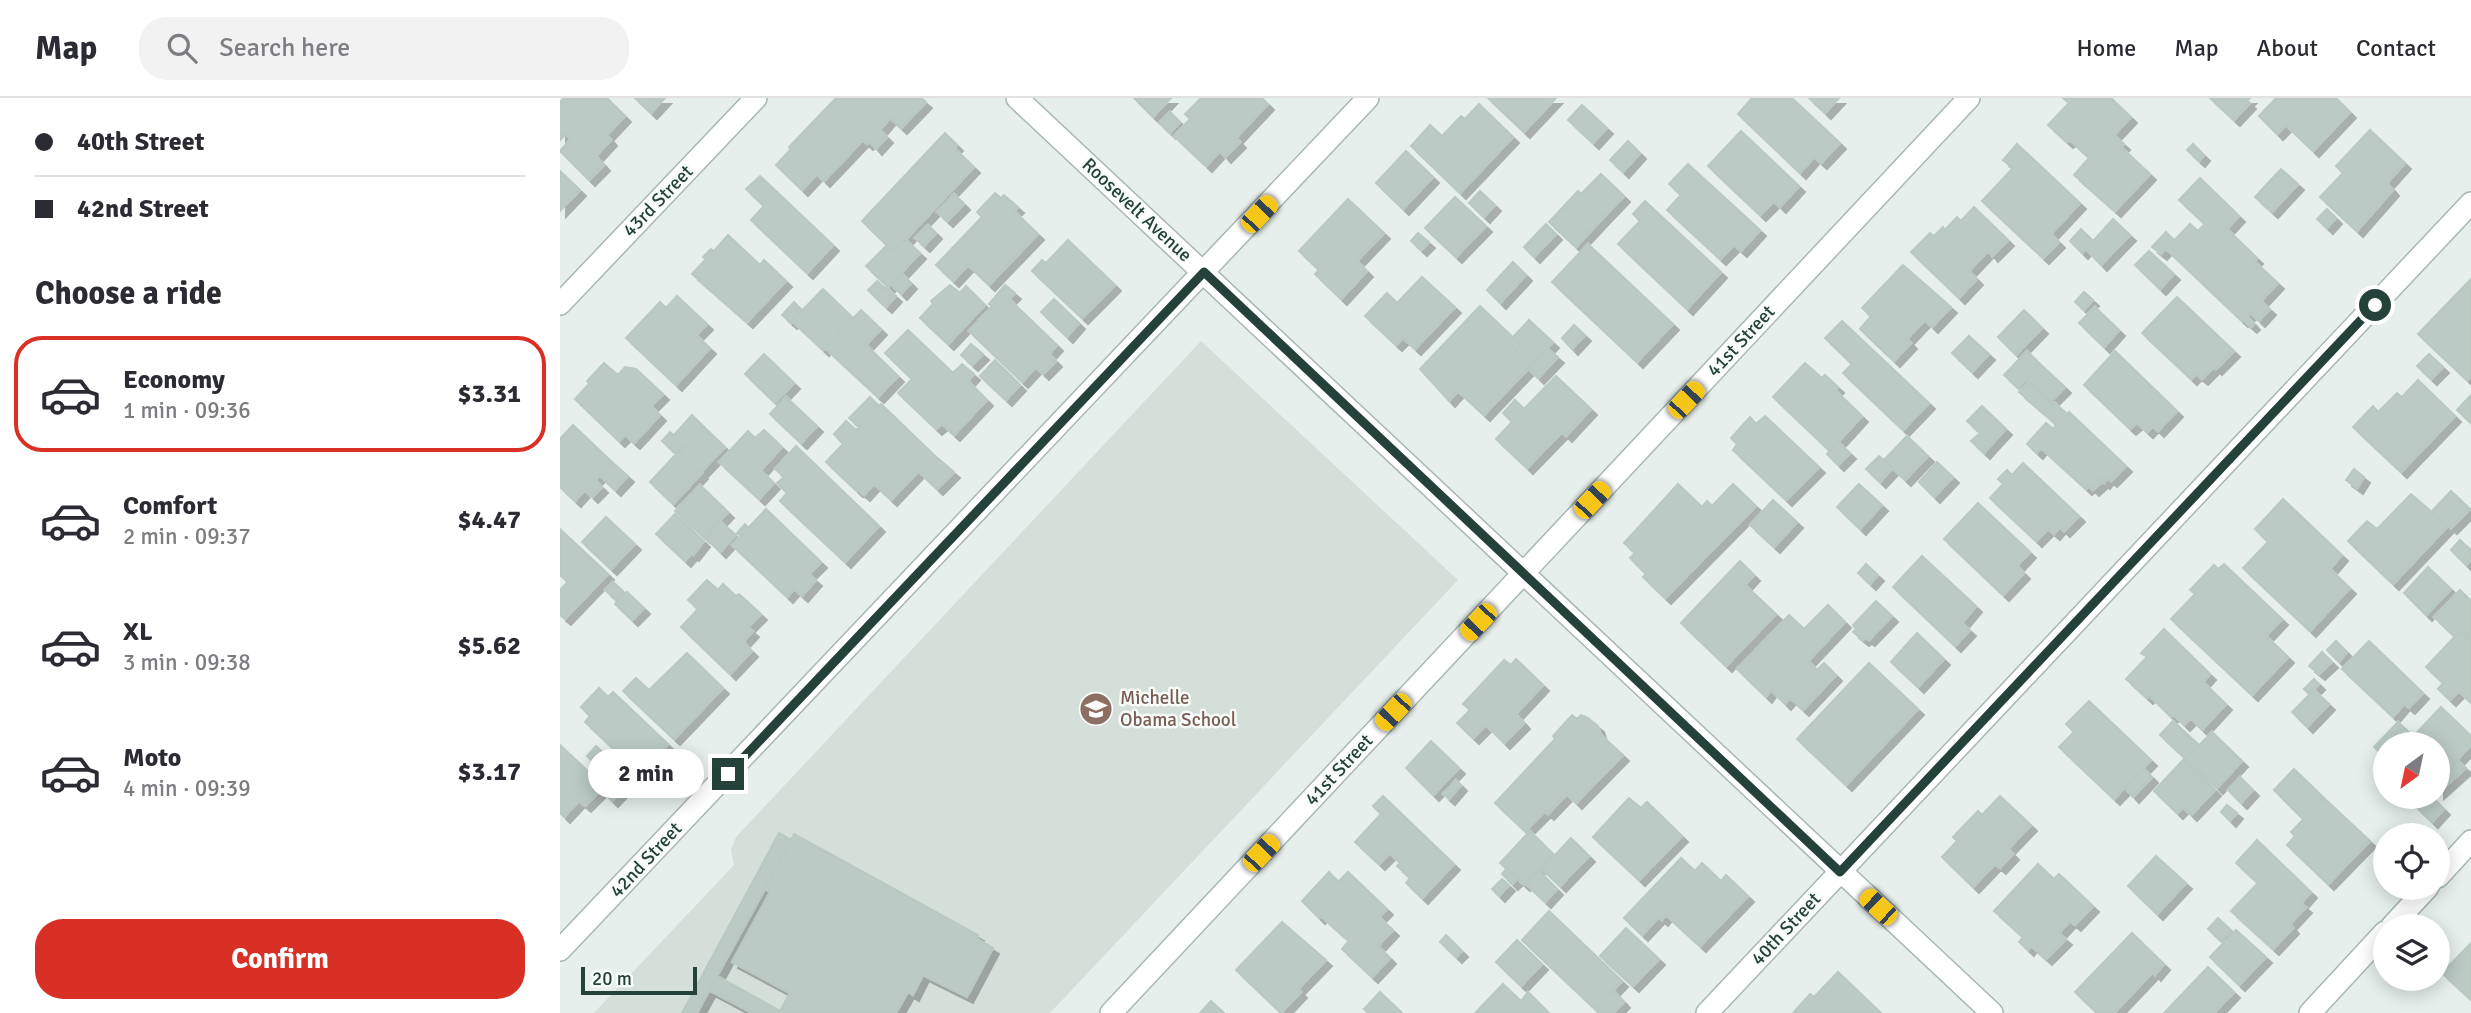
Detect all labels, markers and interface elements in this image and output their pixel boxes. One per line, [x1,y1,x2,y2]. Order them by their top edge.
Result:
search box [139,17,629,80]
text: Map [35,28,97,69]
icon: search [163,29,201,67]
text: Search here [219,32,350,64]
text: Home [2076,33,2136,63]
text: Map [2174,33,2219,63]
text: About [2257,33,2318,63]
text: Contact [2356,33,2436,63]
text: 40th Street [77,126,204,158]
street label: Roosevelt Avenue [1077,153,1197,267]
street label: 43rd Street [618,160,699,242]
car [1237,191,1282,237]
text: 42nd Street [77,193,209,225]
text: Choose a ride [35,274,222,313]
route start [2359,289,2391,321]
street label: 41st Street [1702,300,1780,382]
icon: car [39,363,102,426]
text: Economy [123,364,225,396]
car [1664,377,1709,423]
text: $3.31 [457,378,521,410]
text: 1 min · 09:36 [123,396,251,425]
car [1570,477,1615,523]
icon: car [39,489,102,552]
text: Comfort [123,490,217,522]
text: $4.47 [457,504,521,536]
text: 2 min · 09:37 [123,522,251,551]
car [1456,599,1501,645]
icon: car [39,615,102,678]
text: XL [123,616,153,648]
text: $5.62 [457,630,521,662]
text: 3 min · 09:38 [123,648,251,677]
place label: Michelle Obama School [1120,686,1236,732]
car [1371,689,1416,735]
school or university icon: Michelle Obama School [1077,690,1115,728]
street label: 41st Street [1300,729,1378,811]
north arrow [2373,732,2450,808]
map controls [2373,732,2450,991]
icon: car [39,741,102,804]
text: Moto [123,742,181,774]
callout: 2 min [588,750,704,798]
text: $3.17 [457,756,521,788]
route end [712,758,744,790]
text: 2 min [618,759,674,788]
text: 4 min · 09:39 [123,774,251,803]
street label: 42nd Street [605,817,687,903]
button: locate [2373,823,2450,900]
car [1239,830,1284,876]
car [1856,885,1901,929]
street label: 40th Street [1746,887,1826,971]
button: layers [2373,914,2450,991]
button: Confirm [35,919,525,999]
scale bar [581,964,696,996]
text: 20 m [592,967,632,991]

